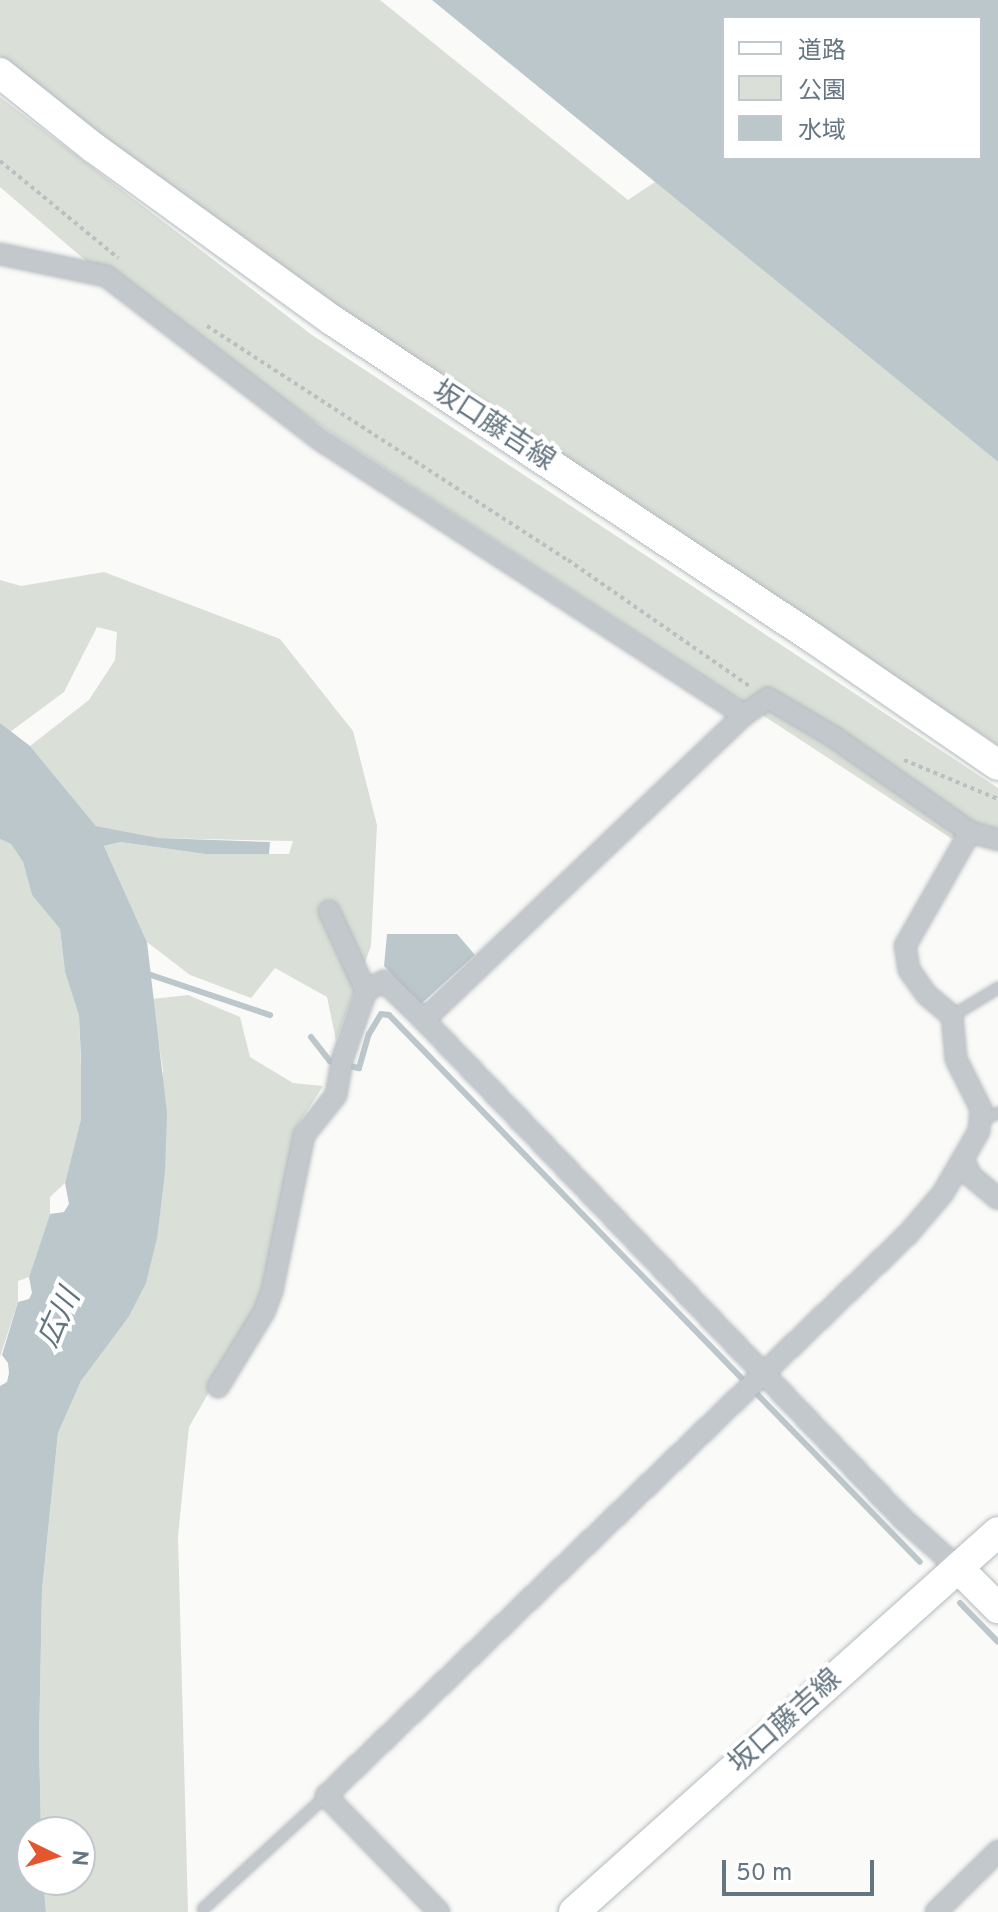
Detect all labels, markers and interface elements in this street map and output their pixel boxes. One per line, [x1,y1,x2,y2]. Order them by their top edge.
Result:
legend [722,16,982,160]
text: 道路 [798,37,846,67]
text: 公園 [798,77,846,107]
text: 水域 [798,117,846,147]
street label: 坂口藤吉線 [425,375,561,479]
water label: 広川 [32,1284,90,1354]
street label: 坂口藤吉線 [723,1663,849,1781]
north arrow [16,1816,96,1896]
scale bar [726,1844,878,1894]
text: N [64,1849,93,1867]
text: 50 m [736,1859,792,1889]

